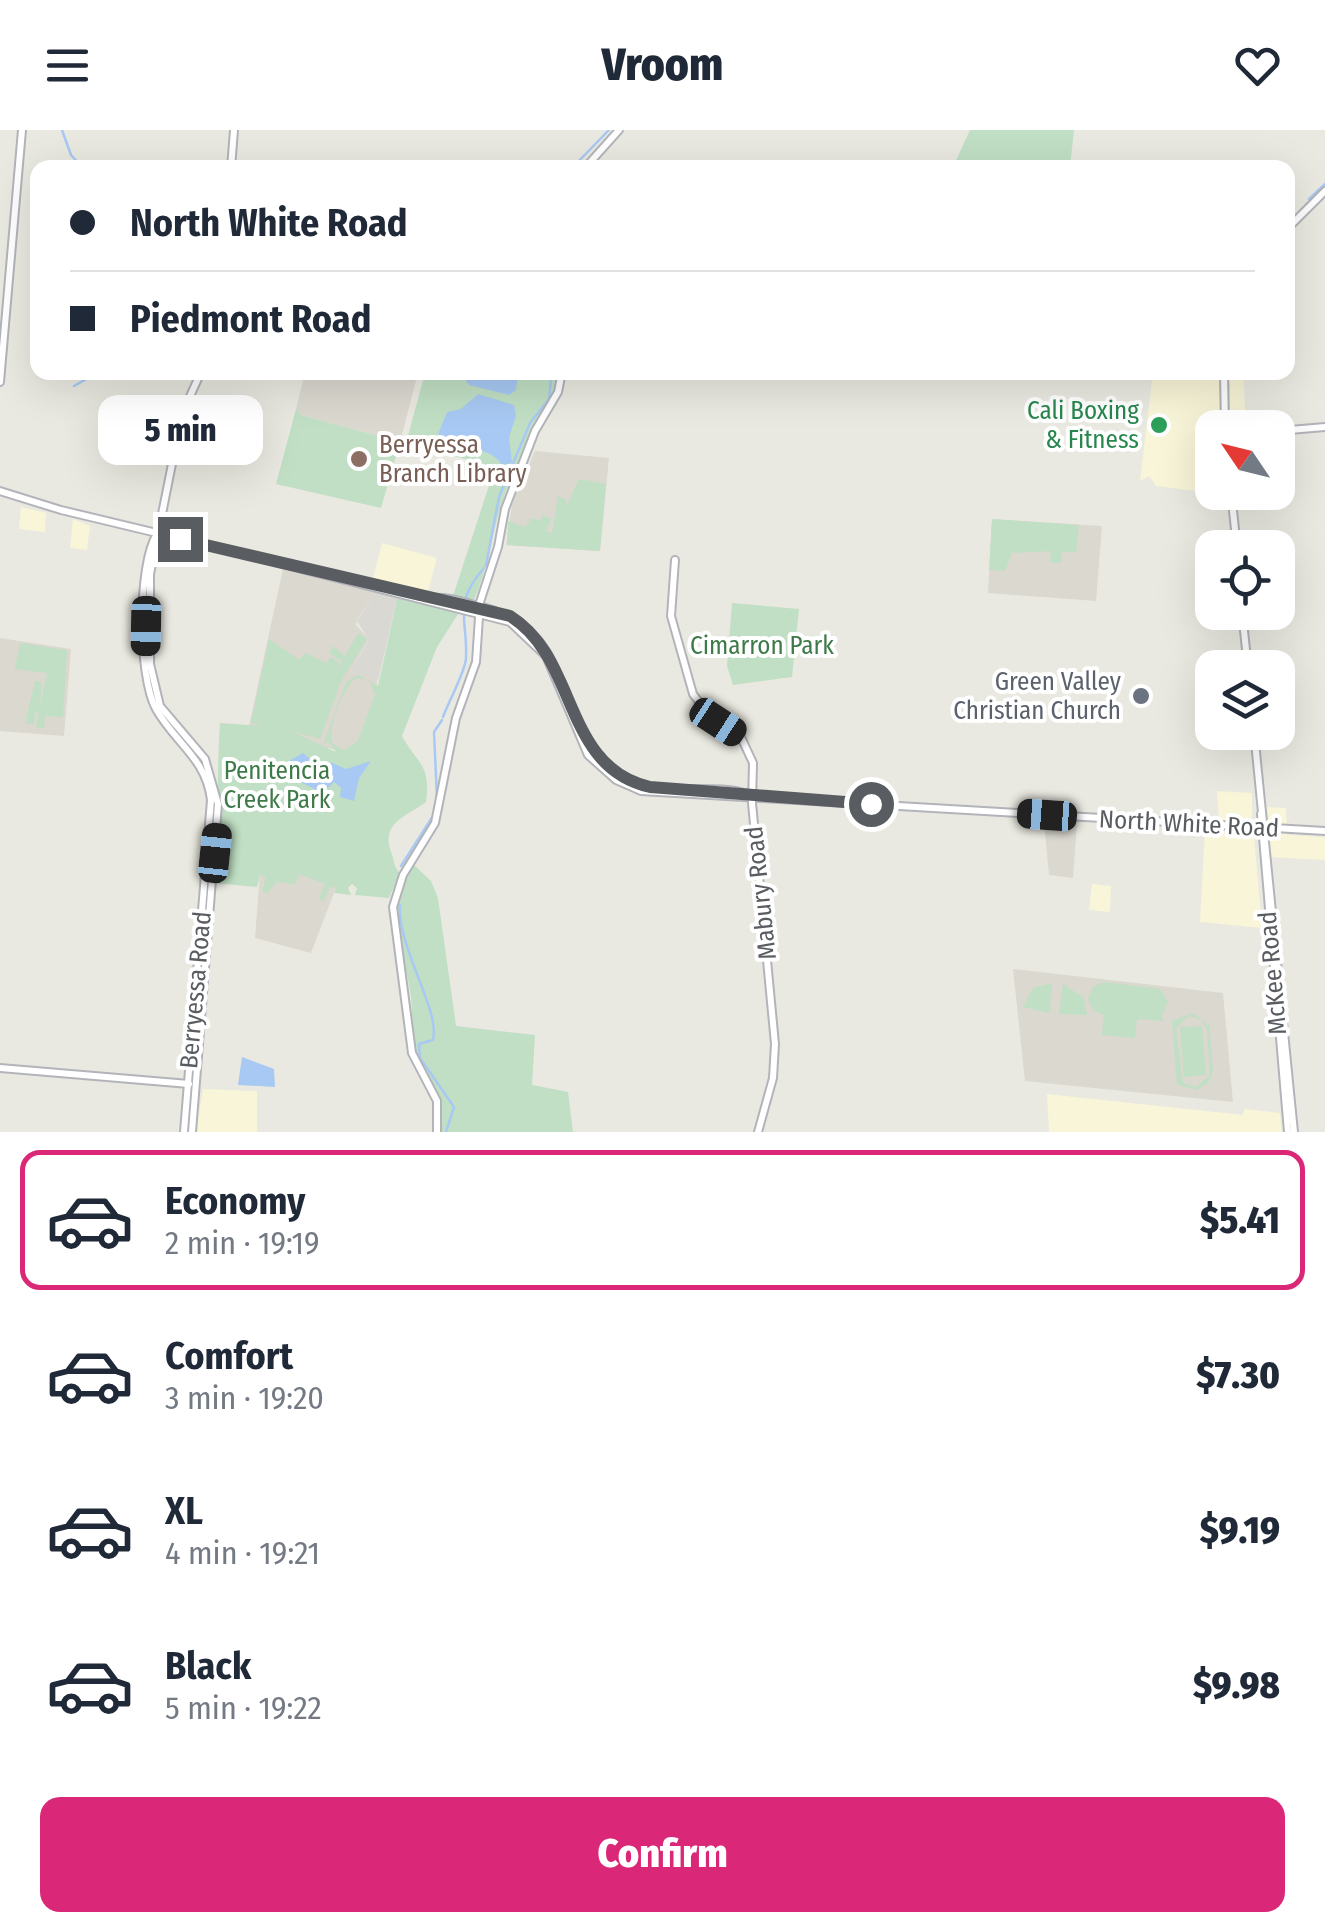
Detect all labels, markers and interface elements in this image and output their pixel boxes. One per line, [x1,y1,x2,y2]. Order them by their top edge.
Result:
icon: menu [40,38,95,93]
text: Vroom [602,38,723,92]
icon: heart [1230,38,1285,93]
text: North White Road [130,200,407,246]
text: Piedmont Road [130,296,371,342]
callout: 5 min [98,394,262,464]
place label: Cali Boxing & Fitness [1027,396,1139,455]
north arrow [1195,410,1295,510]
map controls [1195,410,1295,750]
text: 5 min [145,411,216,449]
marker: Cali Boxing & Fitness [1148,414,1170,436]
place label: Berryessa Branch Library [379,430,527,489]
marker: Berryessa Branch Library [348,448,370,470]
route end [158,517,203,562]
button: locate [1195,530,1295,630]
car [130,596,162,656]
park label: Cimarron Park [690,631,834,661]
button: layers [1195,650,1295,750]
place label: Green Valley Christian Church [953,667,1121,726]
marker: Green Valley Christian Church [1130,685,1152,707]
car [685,693,751,751]
park label: Penitencia Creek Park [224,756,331,815]
route start [849,782,894,827]
car [1016,798,1078,832]
street label: North White Road [1098,804,1280,844]
car [197,822,233,884]
street label: Mabury Road [739,825,783,961]
street label: Berryessa Road [174,910,218,1070]
street label: McKee Road [1253,910,1293,1036]
icon: car [45,1175,135,1265]
text: Economy [165,1178,305,1224]
text: $5.41 [1200,1197,1280,1243]
text: 2 min · 19:19 [165,1224,320,1262]
icon: car [45,1330,135,1420]
text: Comfort [165,1333,293,1379]
text: $7.30 [1196,1352,1280,1398]
text: 3 min · 19:20 [165,1379,324,1417]
icon: car [45,1485,135,1575]
text: XL [165,1488,203,1534]
text: $9.19 [1200,1507,1280,1553]
text: 4 min · 19:21 [165,1534,320,1572]
icon: car [45,1640,135,1730]
text: Black [165,1643,251,1689]
text: $9.98 [1193,1662,1280,1708]
text: 5 min · 19:22 [165,1689,322,1727]
button: Confirm [40,1797,1285,1912]

